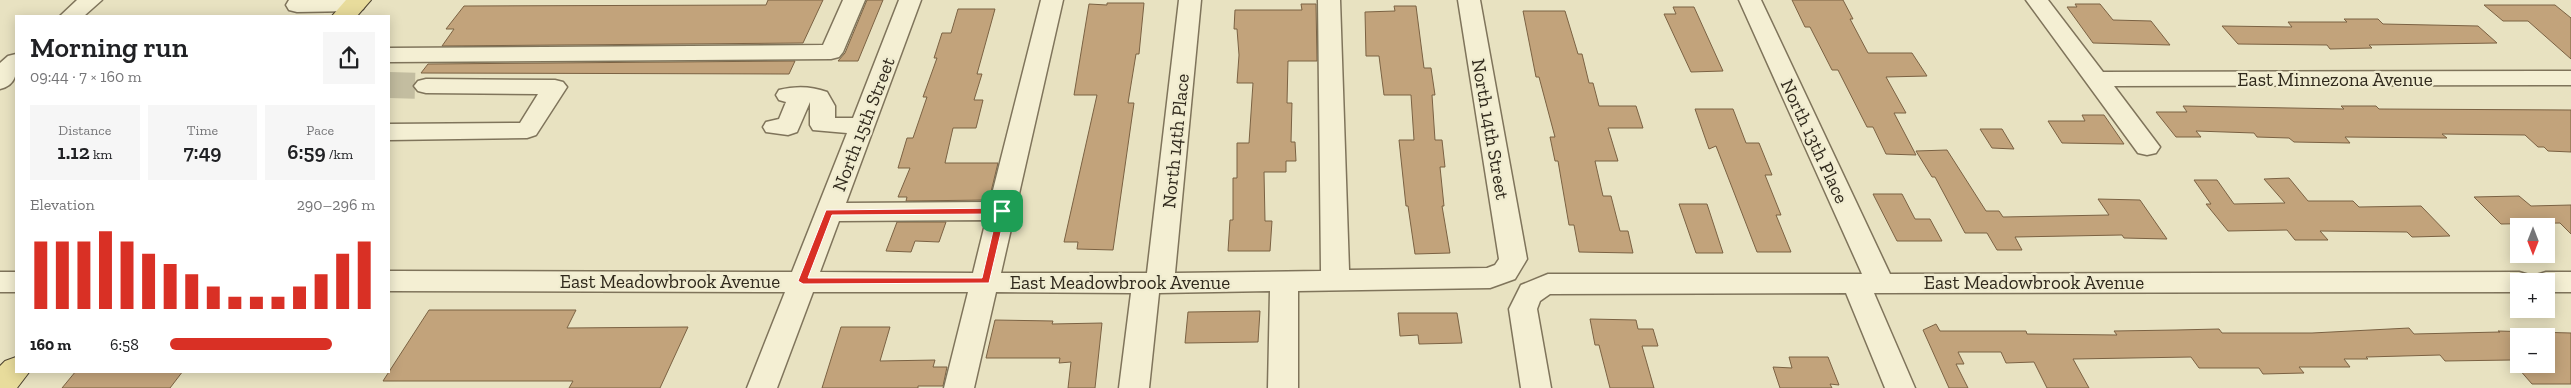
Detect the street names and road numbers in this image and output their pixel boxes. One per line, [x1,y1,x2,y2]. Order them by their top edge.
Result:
street label: North 15th Street [827,54,900,195]
street label: North 14th Street [1467,57,1514,201]
street label: East Minnezona Avenue [2237,68,2433,91]
street label: North 14th Place [1157,72,1194,210]
street label: North 13th Place [1776,75,1853,207]
street label: East Meadowbrook Avenue [560,270,780,293]
street label: East Meadowbrook Avenue [1010,271,1230,294]
street label: East Meadowbrook Avenue [1924,271,2144,294]

